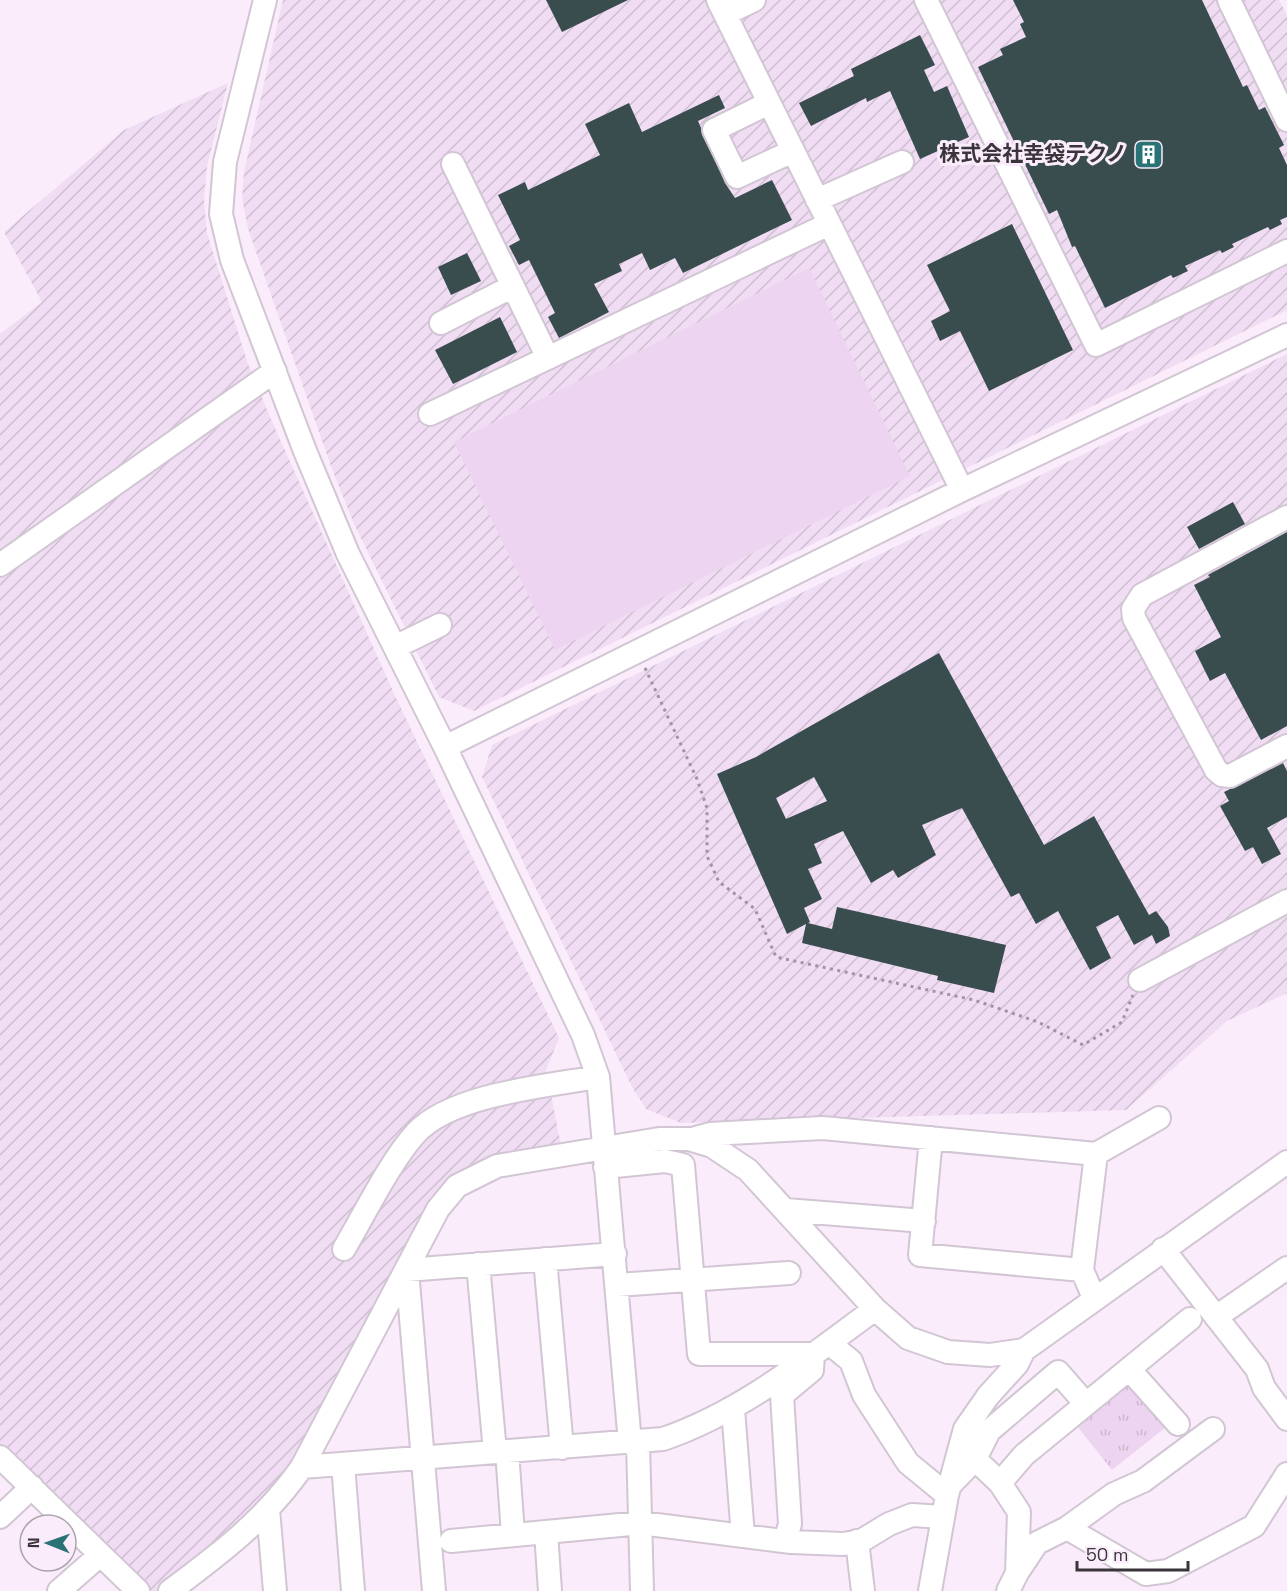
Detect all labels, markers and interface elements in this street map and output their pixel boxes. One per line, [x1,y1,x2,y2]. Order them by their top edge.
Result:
building icon: 株式会社幸袋テクノ [1132,138,1164,170]
place label: 株式会社幸袋テクノ [939,140,1127,167]
north arrow [18,1513,78,1573]
scale bar [1077,1534,1188,1572]
text: N [23,1537,44,1548]
text: 50 m [1086,1543,1128,1566]

